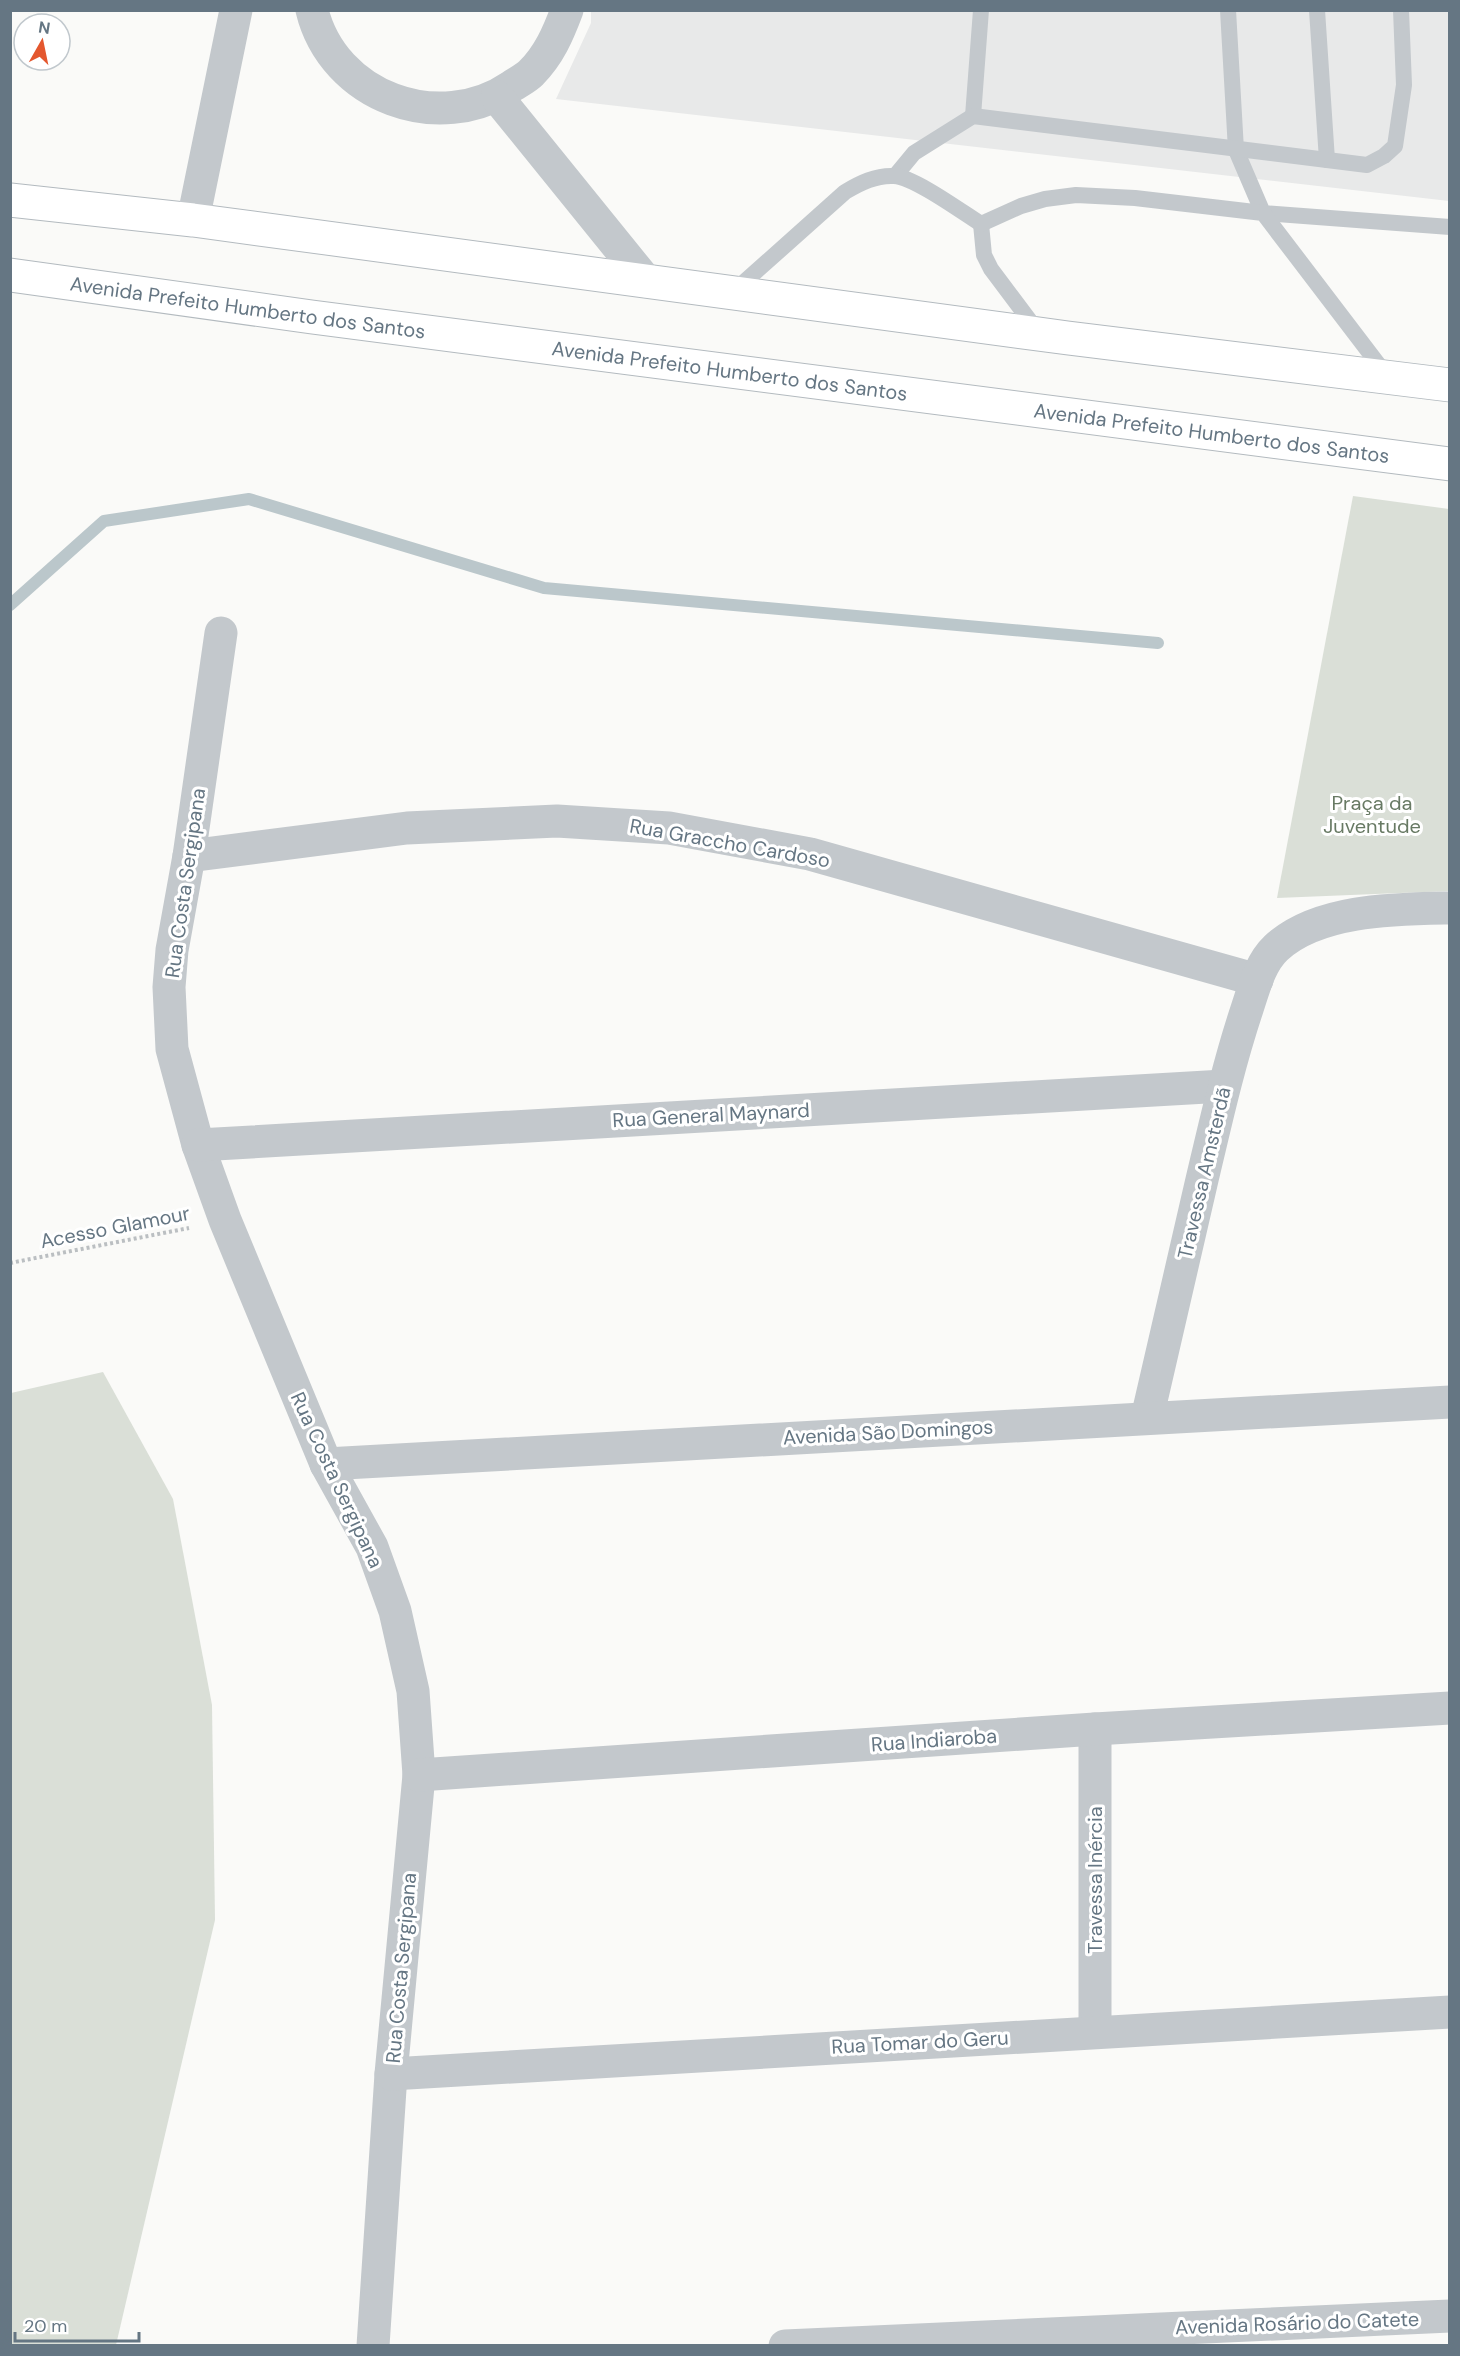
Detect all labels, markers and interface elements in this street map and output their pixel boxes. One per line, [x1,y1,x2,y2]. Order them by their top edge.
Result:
north arrow [12,12,72,72]
text: N [37,16,52,39]
street label: Avenida Prefeito Humberto dos Santos [68,270,427,345]
street label: Avenida Prefeito Humberto dos Santos [550,335,909,407]
street label: Avenida Prefeito Humberto dos Santos [1032,397,1391,469]
street label: Rua Costa Sergipana [159,787,211,979]
park label: Praça da Juventude [1323,790,1421,839]
street label: Rua Graccho Cardoso [628,813,832,873]
street label: Travessa Amsterdã [1172,1084,1236,1262]
street label: Rua General Maynard [612,1097,810,1133]
street label: Acesso Glamour [38,1200,192,1254]
street label: Rua Costa Sergipana [285,1388,389,1572]
street label: Avenida São Domingos [782,1414,994,1450]
street label: Rua Indiaroba [870,1723,998,1757]
street label: Travessa Inércia [1082,1806,1108,1954]
street label: Rua Costa Sergipana [380,1872,422,2064]
street label: Rua Tomar do Geru [831,2024,1009,2060]
scale bar [15,2305,140,2343]
street label: Avenida Rosário do Catete [1174,2306,1420,2340]
text: 20 m [24,2314,67,2338]

